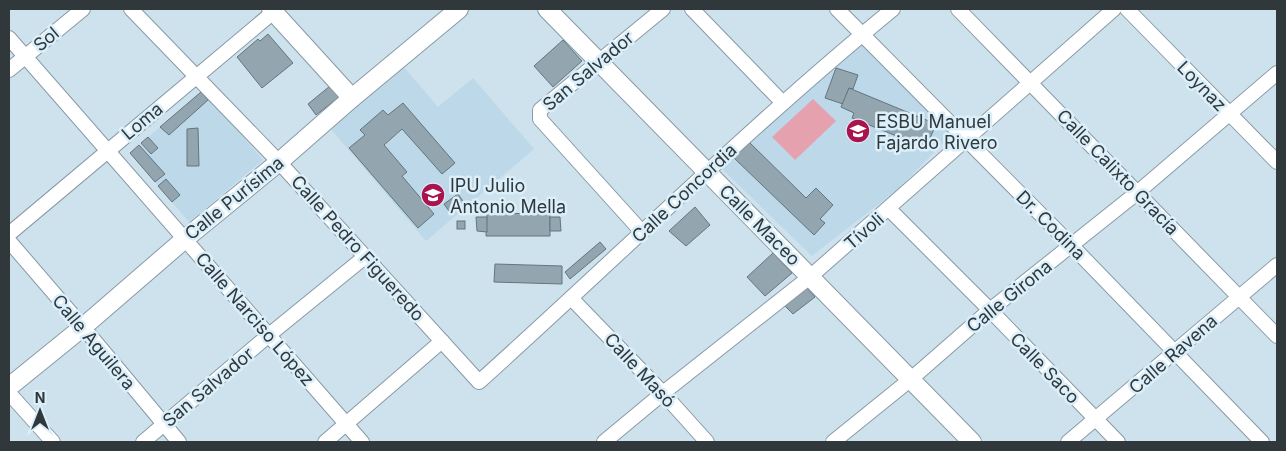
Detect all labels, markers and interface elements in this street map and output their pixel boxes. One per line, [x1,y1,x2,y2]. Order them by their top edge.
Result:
street label: Sol [29,22,63,56]
street label: San Salvador [538,27,638,115]
street label: Loynaz [1173,57,1231,115]
street label: Loma [117,98,167,144]
street label: Calle Calixto Gracía [1053,105,1183,239]
place label: ESBU Manuel Fajardo Rivero [876,111,998,153]
school or university icon: ESBU Manuel Fajardo Rivero [845,118,871,144]
street label: Calle Concordia [627,139,741,247]
street label: Calle Purísima [180,152,288,244]
street label: Calle Pedro Figueredo [287,171,429,325]
place label: IPU Julio Antonio Mella [450,175,566,217]
street label: Calle Maceo [715,180,805,270]
school or university icon: IPU Julio Antonio Mella [420,182,446,208]
street label: Dr. Codina [1012,186,1090,264]
street label: Tívoli [840,208,888,254]
street label: Calle Narciso López [191,248,319,390]
street label: Calle Girona [962,255,1056,337]
street label: Calle Aguilera [48,290,140,394]
street label: Calle Ravena [1125,310,1221,398]
street label: Calle Masó [600,328,680,412]
street label: Calle Saco [1006,328,1084,408]
street label: San Salvador [158,343,258,431]
north arrow [15,386,65,436]
text: N [35,389,45,406]

